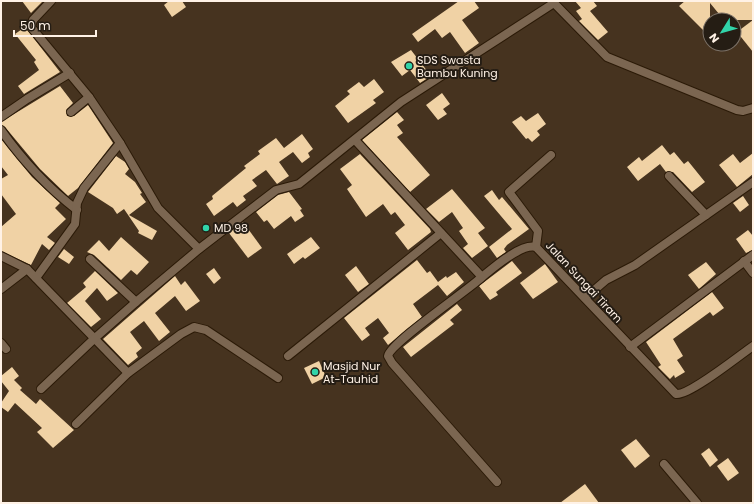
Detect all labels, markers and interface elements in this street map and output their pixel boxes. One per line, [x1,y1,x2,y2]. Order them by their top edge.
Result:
scale bar [14,12,96,38]
north arrow [702,12,742,52]
text: 50 m [20,17,51,34]
text: N [705,30,723,46]
place label: SDS Swasta Bambu Kuning [417,52,498,81]
marker: SDS Swasta Bambu Kuning [404,61,414,71]
place label: MD 98 [214,220,248,236]
marker: MD 98 [201,223,211,233]
street label: Jalan Sungai Tiram [542,238,626,326]
place label: Masjid Nur At-Tauhid [323,358,380,387]
marker: Masjid Nur At-Tauhid [310,367,320,377]

